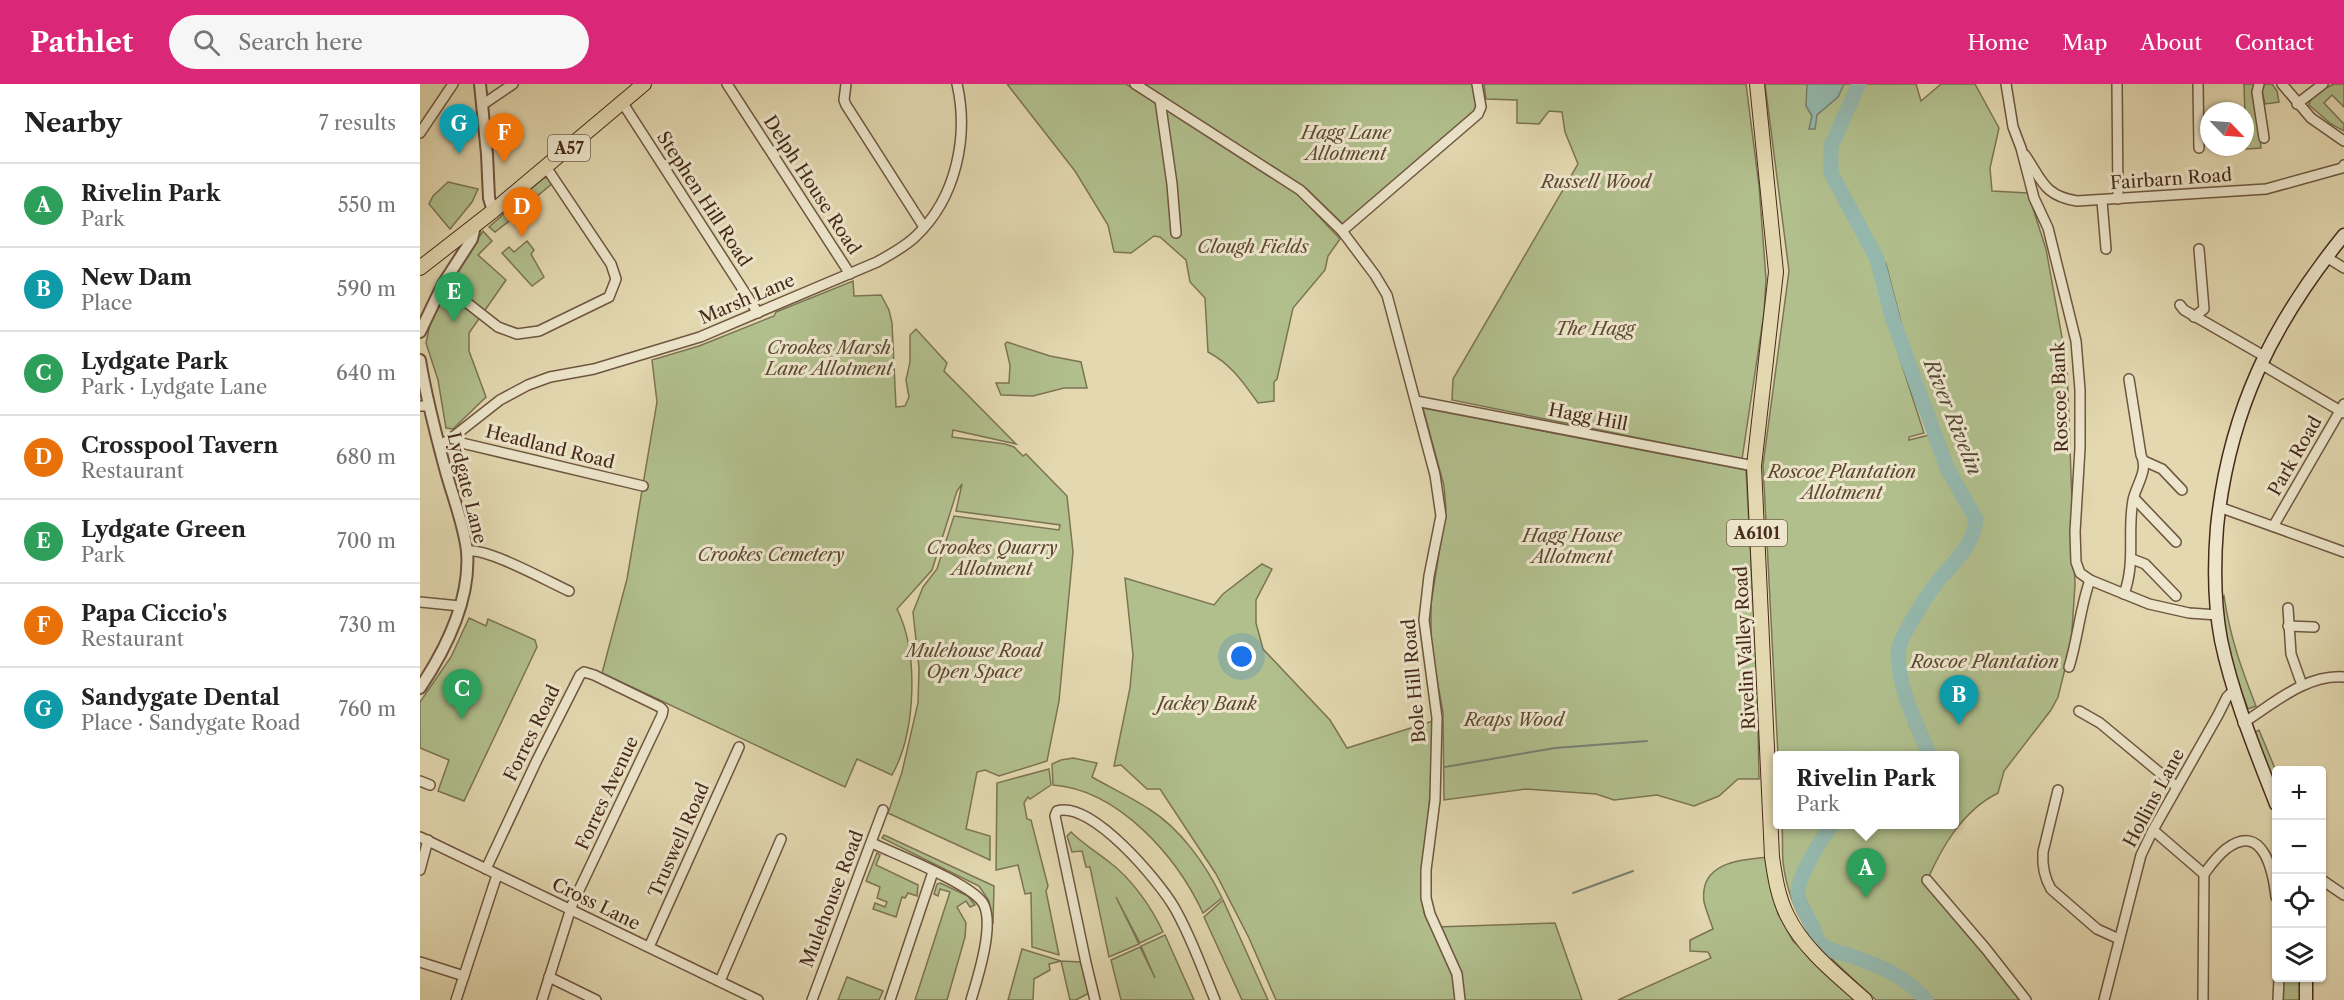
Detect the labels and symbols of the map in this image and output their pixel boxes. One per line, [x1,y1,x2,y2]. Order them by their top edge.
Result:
north arrow [2200,102,2254,156]
pin: G [440,104,478,154]
street label: Delph House Road [759,111,865,259]
pin: F [484,113,524,163]
park label: Hagg Lane Allotment [1299,122,1392,165]
street label: Stephen Hill Road [652,127,756,271]
road number: A57 [548,135,590,161]
street label: Fairbarn Road [2109,164,2233,194]
park label: Russell Wood [1539,171,1653,193]
pin: D [502,188,542,237]
park label: Clough Fields [1197,236,1309,258]
street label: Marsh Lane [696,269,798,329]
pin: E [435,272,474,322]
park label: The Hagg [1555,318,1637,340]
park label: Crookes Marsh Lane Allotment [763,337,894,380]
street label: Roscoe Bank [2047,340,2073,453]
water label: River Rivelin [1918,354,1987,478]
street label: Hagg Hill [1547,399,1629,435]
street label: Park Road [2263,412,2327,500]
street label: Headland Road [483,420,617,474]
street label: Lydgate Lane [443,430,491,546]
park label: Roscoe Plantation Allotment [1766,461,1916,504]
road number: A6101 [1727,520,1787,546]
park label: Hagg House Allotment [1520,525,1623,568]
park label: Crookes Quarry Allotment [927,537,1057,580]
park label: Crookes Cemetery [698,544,844,566]
street label: Rivelin Valley Road [1730,566,1760,730]
street label: Bole Hill Road [1398,618,1430,744]
park label: Mulehouse Road Open Space [904,640,1044,683]
your location [1227,642,1256,671]
park label: Roscoe Plantation [1909,651,2059,673]
pin: C [442,670,482,719]
pin: B [1940,676,1978,725]
street label: Forres Road [499,681,565,785]
park label: Jackey Bank [1152,693,1258,715]
park label: Reaps Wood [1462,709,1566,731]
street label: Forres Avenue [571,733,643,853]
street label: Hollins Lane [2119,745,2189,851]
street label: Truswell Road [644,779,714,901]
street label: Mulehouse Road [796,827,868,971]
pin: A [1846,848,1886,898]
street label: Cross Lane [548,873,644,935]

